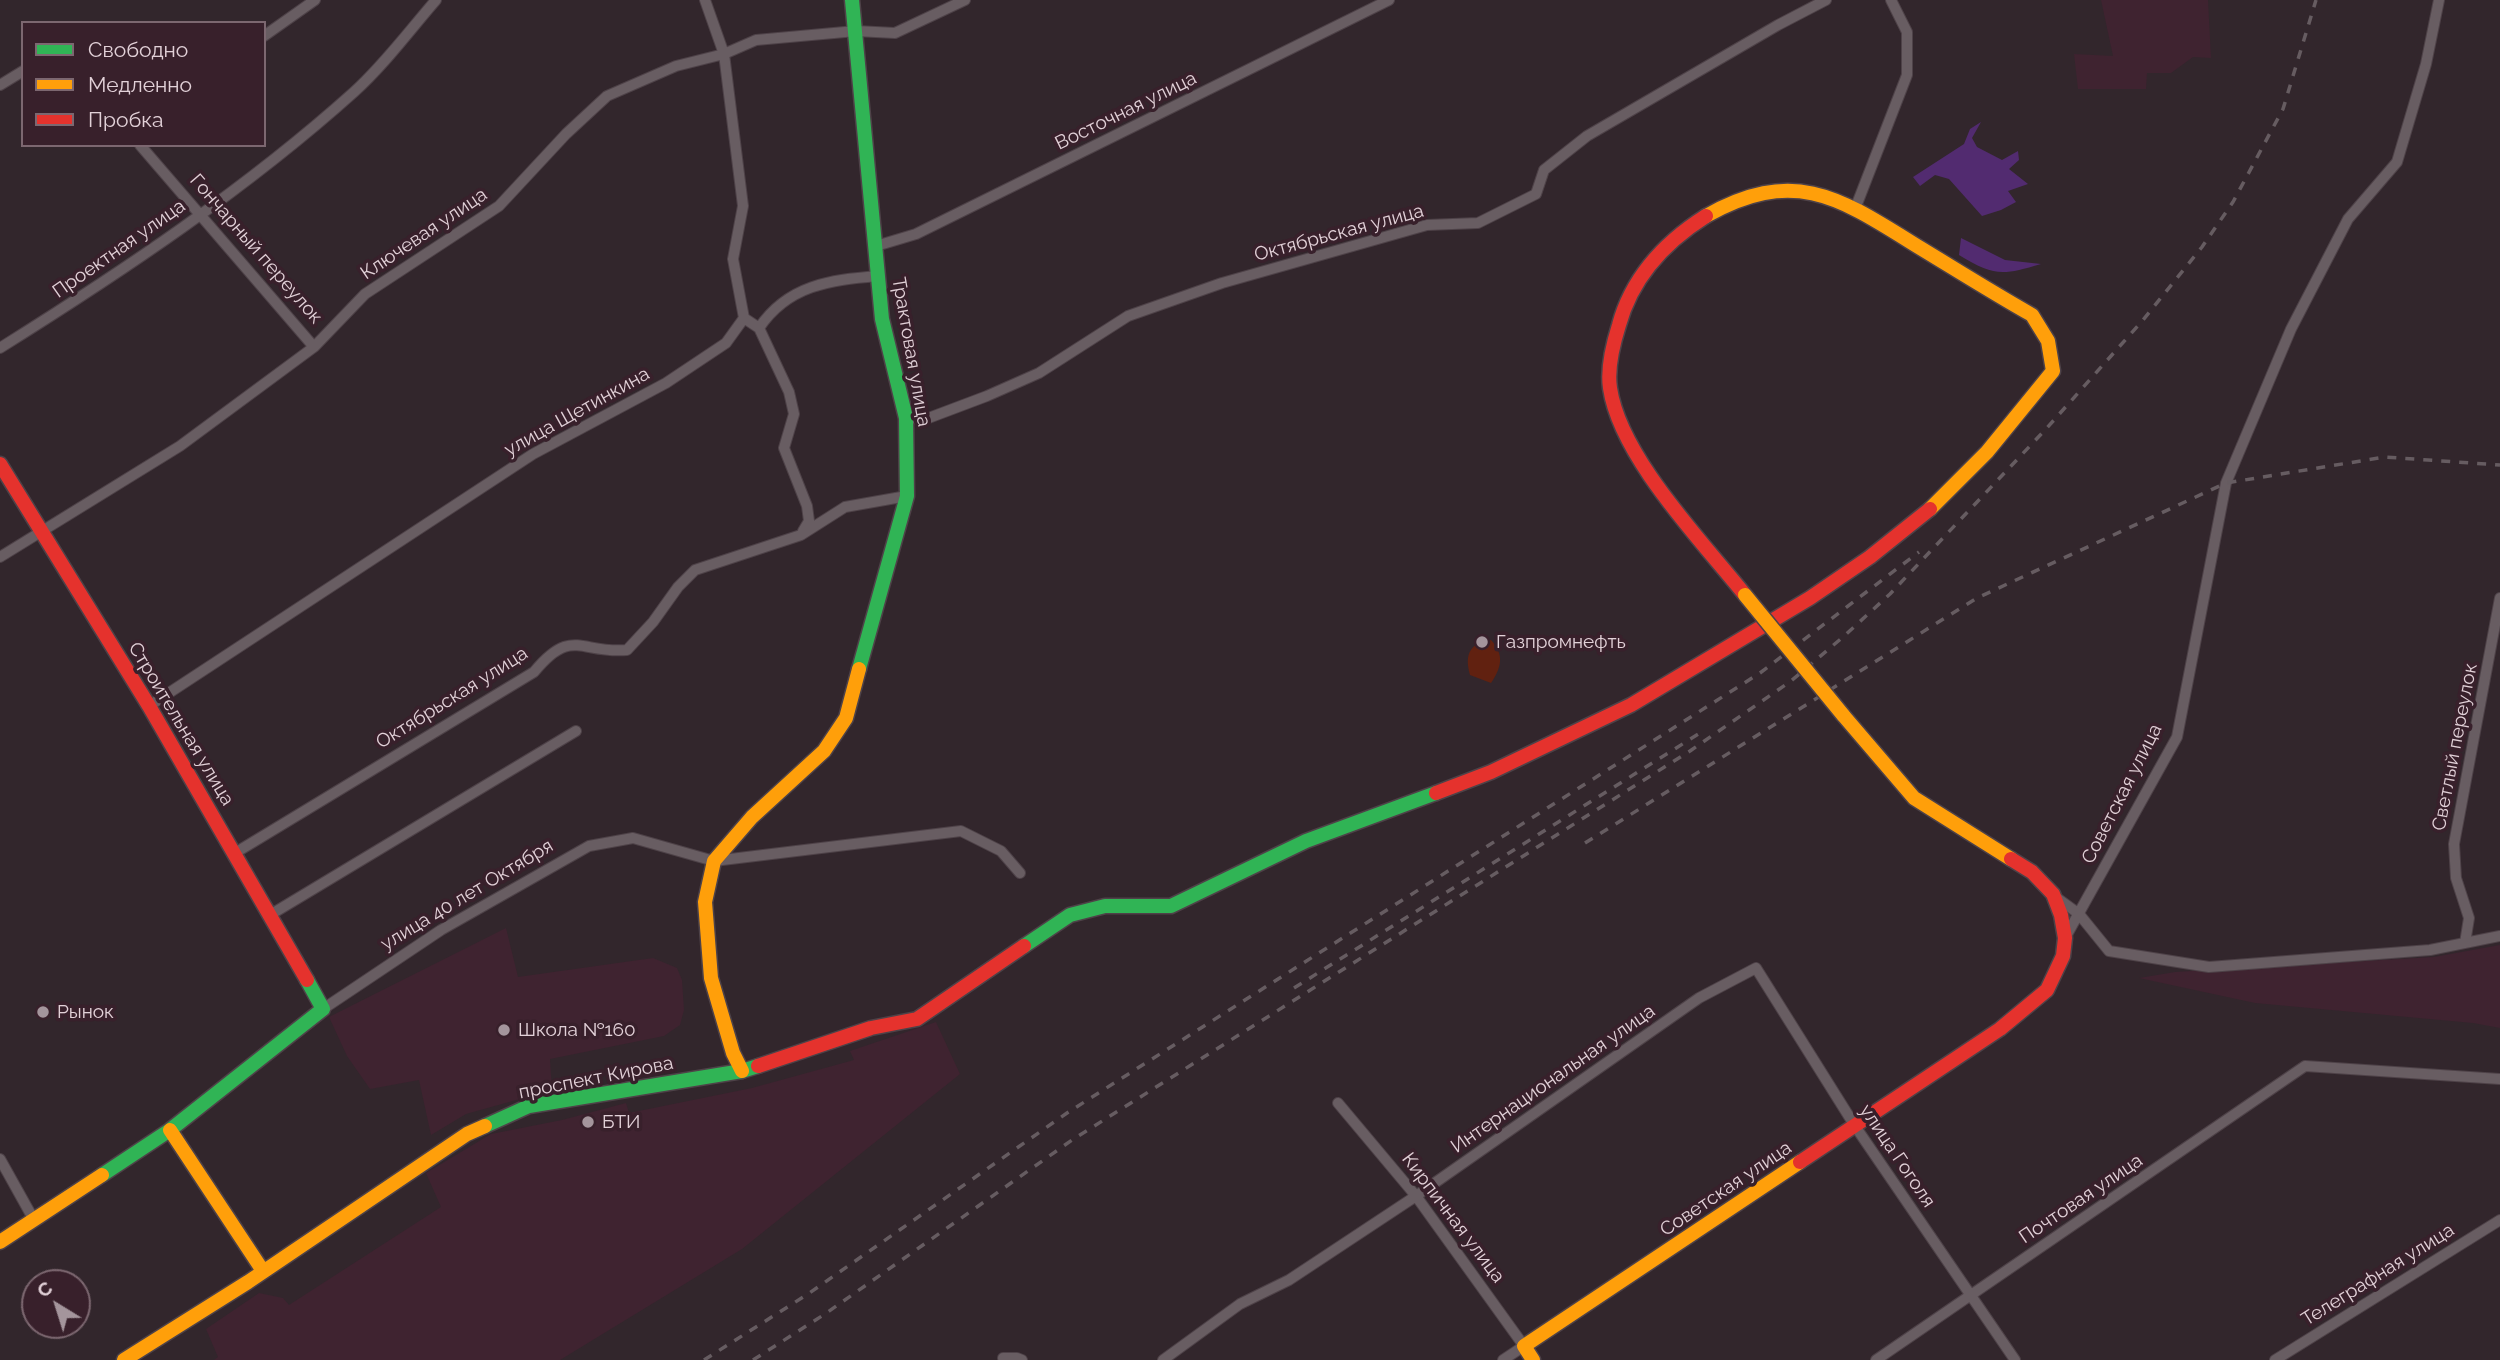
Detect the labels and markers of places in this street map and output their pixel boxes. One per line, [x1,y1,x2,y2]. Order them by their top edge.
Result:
place label: Газпромнефть [1496,631,1626,653]
marker: Газпромнефть [1474,634,1490,650]
place label: Рынок [57,1001,114,1023]
marker: Рынок [35,1004,51,1020]
place label: Школа №160 [518,1019,636,1041]
marker: Школа №160 [496,1022,512,1038]
place label: БТИ [602,1111,640,1133]
marker: БТИ [580,1114,596,1130]

